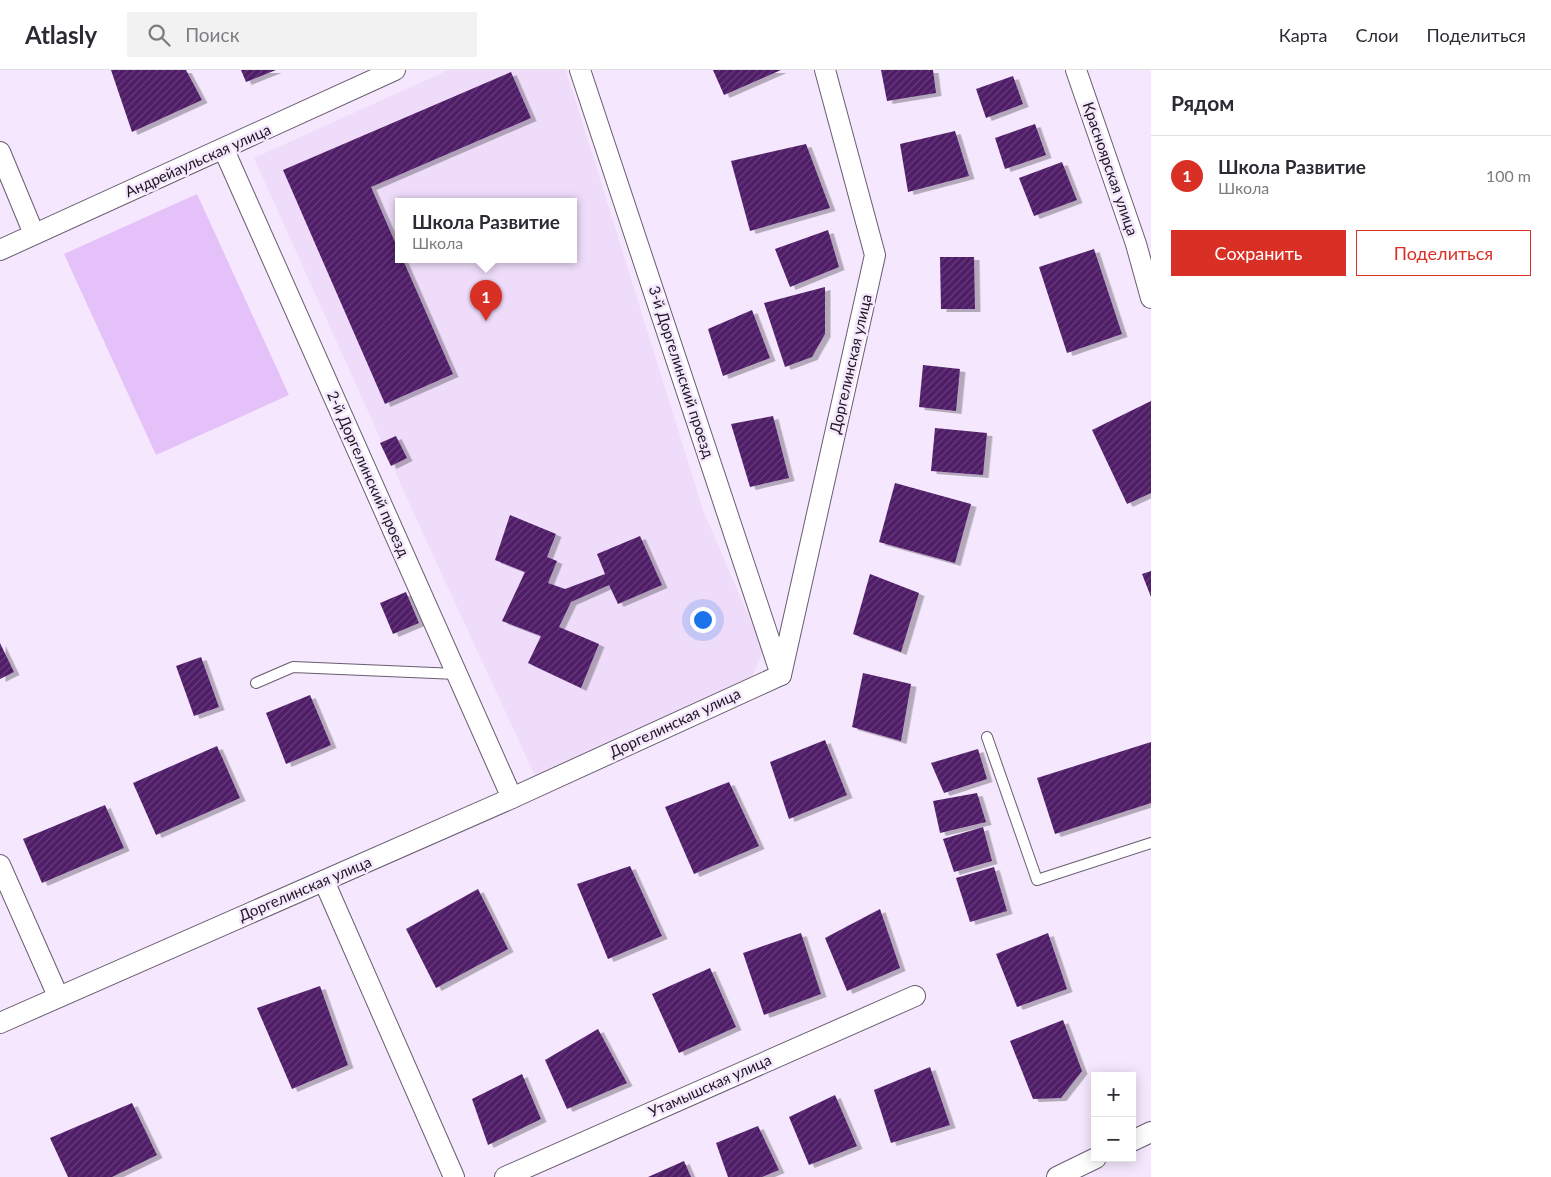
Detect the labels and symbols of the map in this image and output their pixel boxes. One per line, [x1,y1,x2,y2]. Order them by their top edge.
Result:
street label: Красноярская улица [1080,99,1142,238]
street label: Андрейаульская улица [122,120,273,200]
pin: 1 [470,280,502,321]
street label: 3-й Доргелинский проезд [646,283,718,460]
street label: Доргелинская улица [825,292,875,435]
street label: 2-й Доргелинский проезд [324,388,414,559]
your location [690,607,716,633]
street label: Доргелинская улица [606,684,743,760]
street label: Доргелинская улица [236,852,374,924]
street label: Утамышская улица [646,1050,774,1120]

